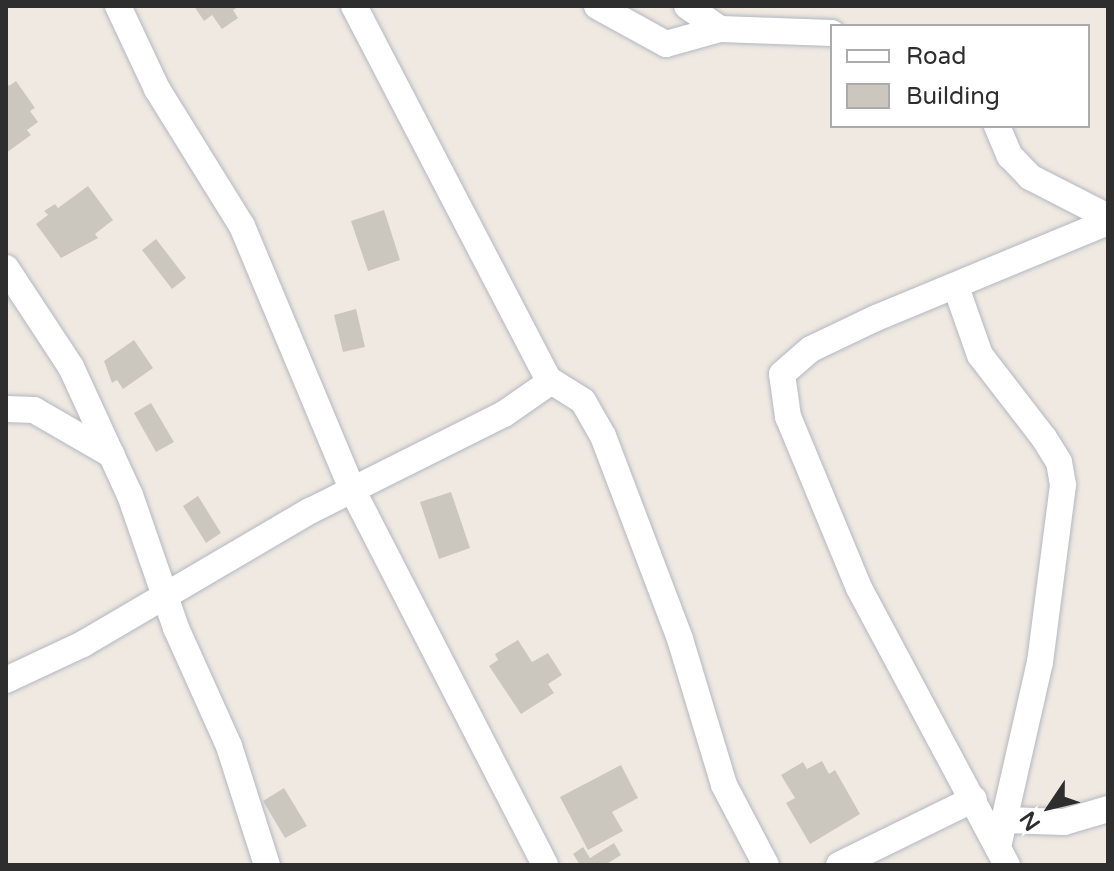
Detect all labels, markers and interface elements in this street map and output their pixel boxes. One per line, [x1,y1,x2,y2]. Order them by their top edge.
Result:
legend [830,24,1090,128]
text: Road [906,42,966,71]
text: Building [906,82,1000,111]
north arrow [1010,767,1090,847]
text: N [1015,806,1046,835]

